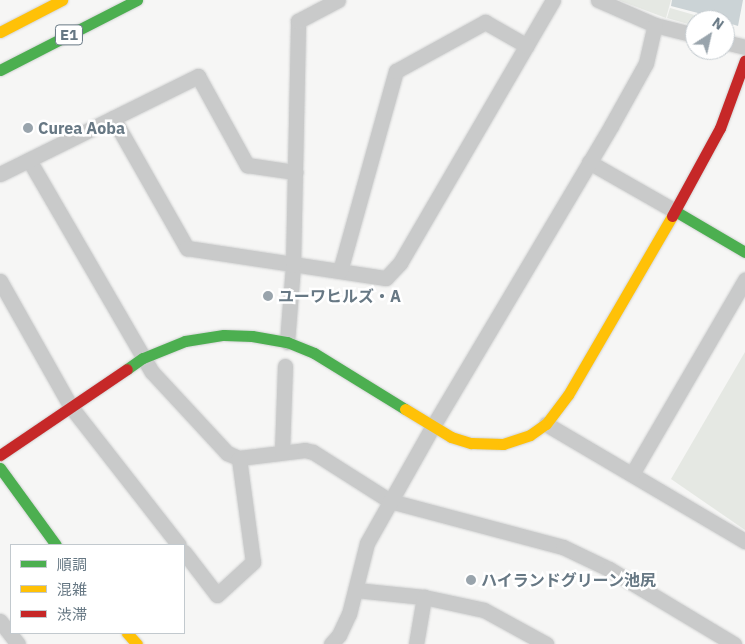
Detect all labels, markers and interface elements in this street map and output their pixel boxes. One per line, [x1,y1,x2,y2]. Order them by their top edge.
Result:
north arrow [685,10,735,60]
text: N [709,13,727,34]
road number: E1 [54,22,84,48]
place label: Curea Aoba [38,118,125,138]
marker: Curea Aoba [22,122,34,134]
place label: ユーワヒルズ・A [278,286,401,306]
marker: ユーワヒルズ・A [262,290,274,302]
legend [10,544,185,634]
text: 順調 [57,555,87,574]
place label: ハイランドグリーン池尻 [481,570,657,590]
marker: ハイランドグリーン池尻 [465,574,477,586]
text: 混雑 [57,580,87,599]
text: 渋滞 [57,605,87,624]

